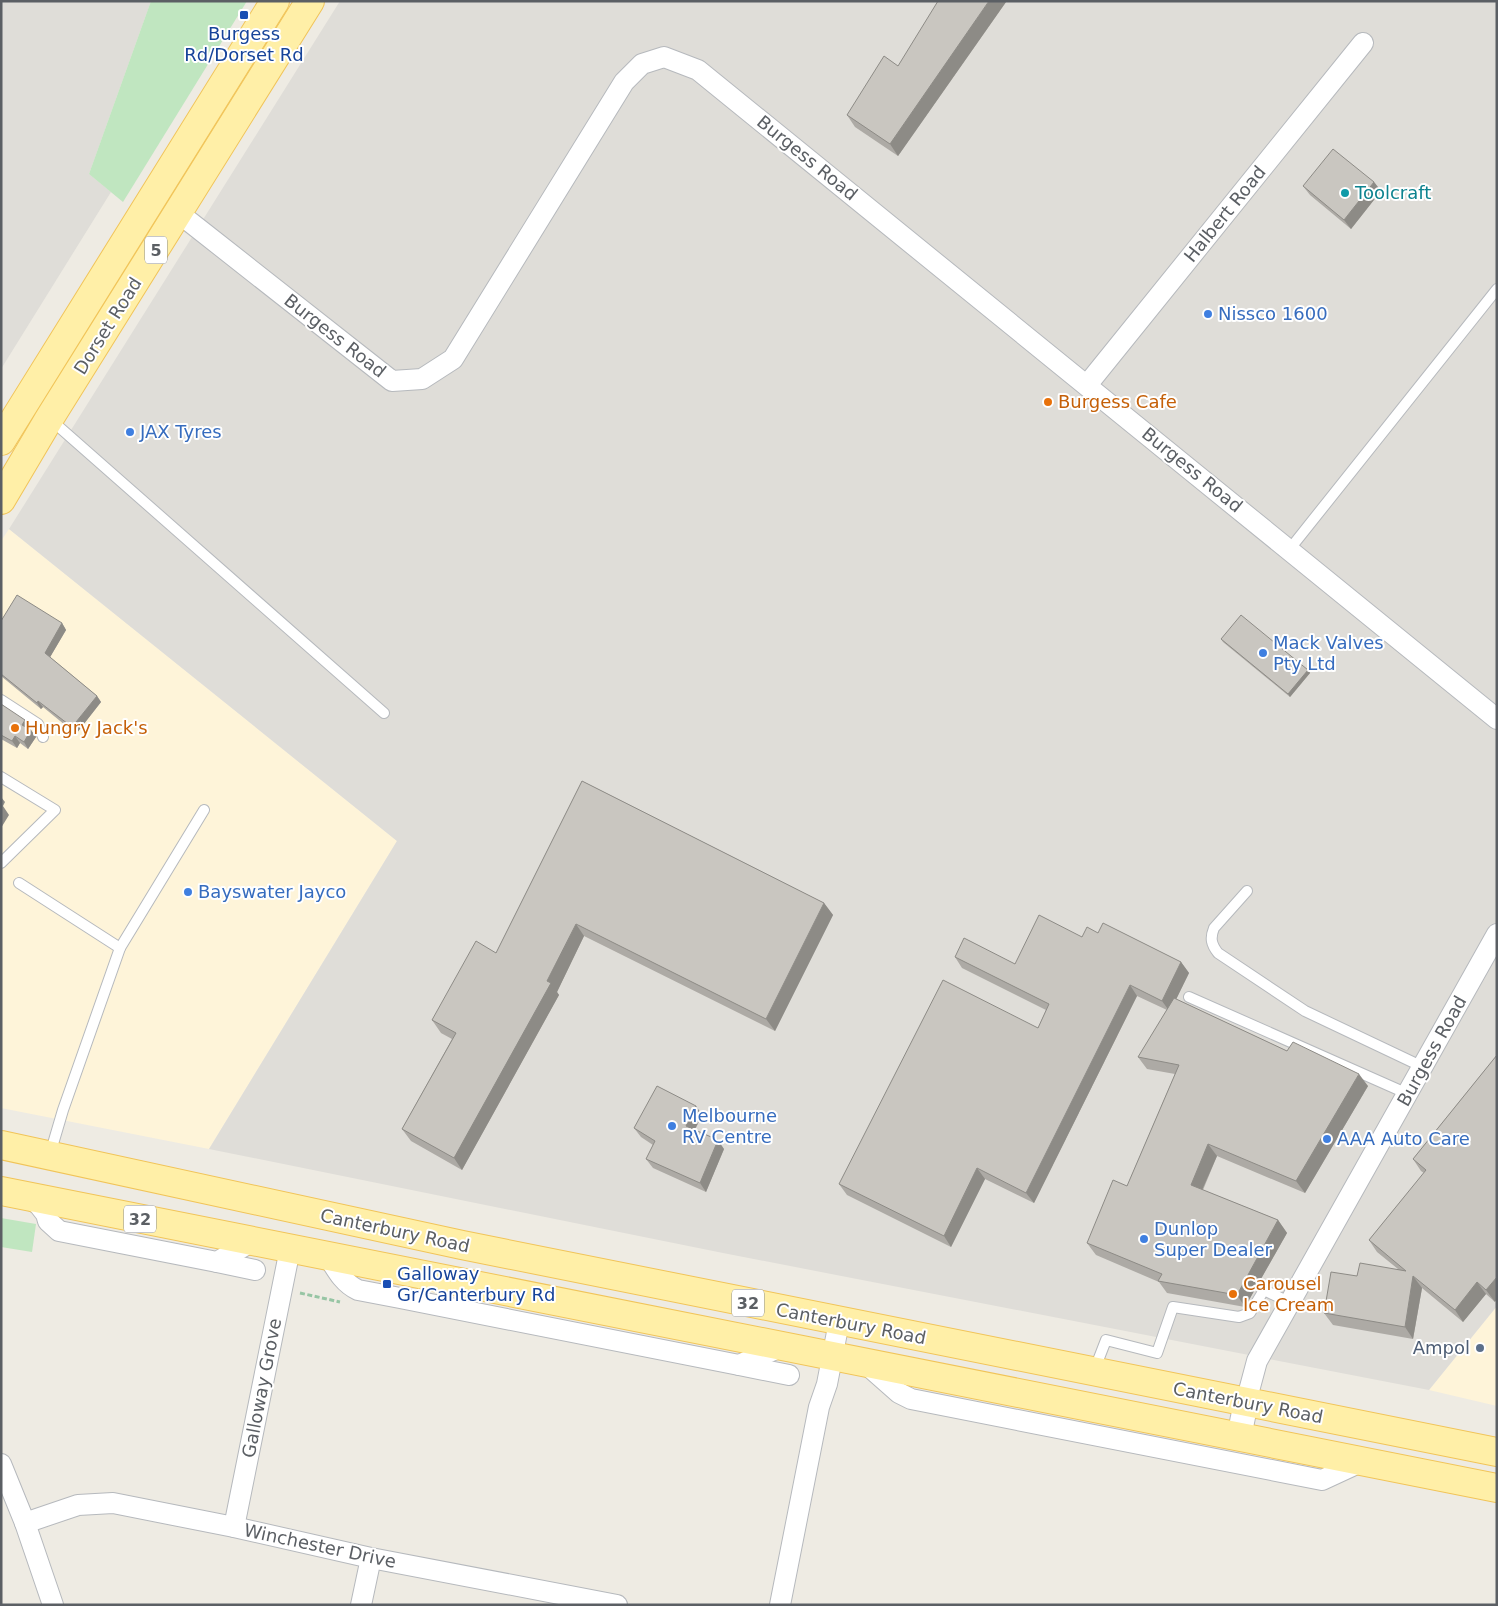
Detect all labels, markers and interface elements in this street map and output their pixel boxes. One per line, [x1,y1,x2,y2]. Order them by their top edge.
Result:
marker: Burgess Rd/Dorset Rd [238,9,250,21]
place label: Burgess Rd/Dorset Rd [184,23,304,65]
street label: Burgess Road [753,111,862,204]
street label: Halbert Road [1180,161,1270,266]
place label: Toolcraft [1354,182,1431,203]
marker: Toolcraft [1339,187,1351,199]
road number: 5 [145,236,167,264]
street label: Dorset Road [69,273,146,378]
street label: Burgess Road [280,289,390,382]
place label: Nissco 1600 [1218,303,1328,324]
marker: Nissco 1600 [1202,308,1214,320]
place label: Burgess Cafe [1058,391,1177,412]
marker: Burgess Cafe [1042,396,1054,408]
place label: JAX Tyres [139,421,222,442]
street label: Burgess Road [1138,423,1247,516]
marker: JAX Tyres [124,426,136,438]
place label: Mack Valves Pty Ltd [1273,632,1384,674]
marker: Mack Valves Pty Ltd [1257,647,1269,659]
place label: Hungry Jack's [25,717,148,738]
marker: Hungry Jack's [9,722,21,734]
place label: Bayswater Jayco [198,881,346,902]
marker: Bayswater Jayco [182,886,194,898]
street label: Burgess Road [1393,992,1471,1110]
place label: Melbourne RV Centre [682,1105,777,1147]
marker: Melbourne RV Centre [666,1120,678,1132]
place label: AAA Auto Care [1337,1128,1470,1149]
marker: AAA Auto Care [1321,1133,1333,1145]
street label: Canterbury Road [318,1204,472,1257]
road number: 32 [124,1206,156,1232]
place label: Dunlop Super Dealer [1154,1218,1272,1260]
marker: Dunlop Super Dealer [1138,1233,1150,1245]
place label: Galloway Gr/Canterbury Rd [397,1263,556,1305]
place label: Carousel Ice Cream [1243,1273,1334,1315]
marker: Galloway Gr/Canterbury Rd [381,1278,393,1290]
marker: Carousel Ice Cream [1227,1288,1239,1300]
road number: 32 [732,1290,764,1316]
street label: Canterbury Road [774,1299,928,1348]
street label: Galloway Grove [238,1316,285,1460]
place label: Ampol [1413,1337,1470,1358]
marker: Ampol [1474,1342,1486,1354]
street label: Canterbury Road [1171,1378,1325,1427]
street label: Winchester Drive [242,1519,398,1572]

